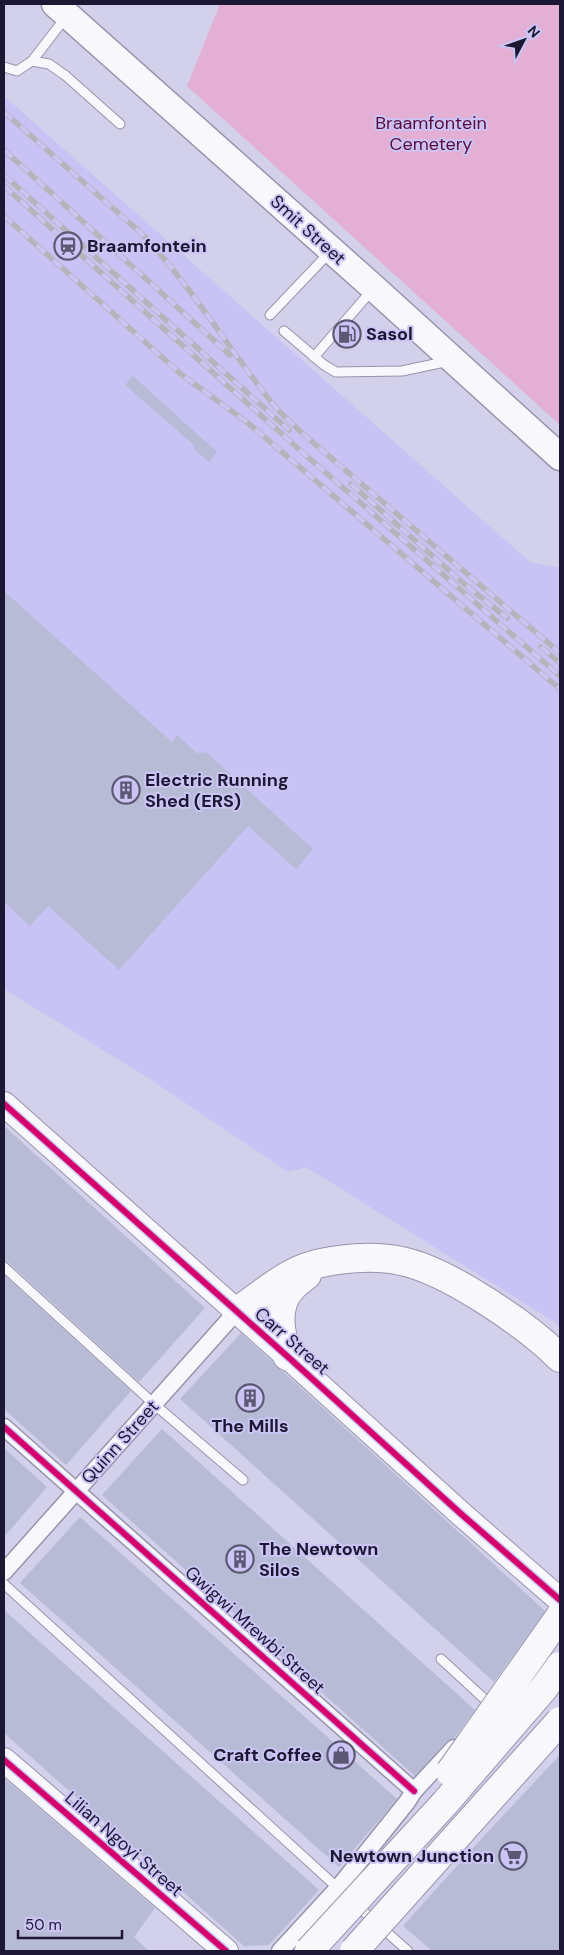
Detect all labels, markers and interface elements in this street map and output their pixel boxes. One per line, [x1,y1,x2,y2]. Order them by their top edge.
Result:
north arrow [499,15,549,65]
text: N [524,22,544,41]
park label: Braamfontein Cemetery [375,111,487,156]
street label: Smit Street [265,190,351,270]
station icon: Braamfontein [53,231,83,261]
place label: Braamfontein [87,234,207,258]
fuel station icon: Sasol [332,319,362,349]
place label: Sasol [366,322,413,346]
place label: Electric Running Shed (ERS) [145,768,289,813]
building icon: Electric Running Shed (ERS) [111,775,141,805]
street label: Carr Street [249,1302,335,1380]
building icon: The Mills [235,1383,265,1413]
street label: Quinn Street [76,1395,164,1489]
place label: The Mills [211,1414,289,1438]
place label: The Newtown Silos [259,1537,378,1582]
building icon: The Newtown Silos [225,1544,255,1574]
street label: Gwigwi Mrewbi Street [180,1561,330,1699]
shop icon: Craft Coffee [326,1740,356,1770]
place label: Craft Coffee [213,1743,322,1767]
street label: Lilian Ngoyi Street [60,1786,188,1902]
supermarket icon: Newtown Junction [498,1841,528,1871]
place label: Newtown Junction [330,1844,494,1868]
scale bar [18,1908,121,1940]
text: 50 m [25,1915,62,1935]

